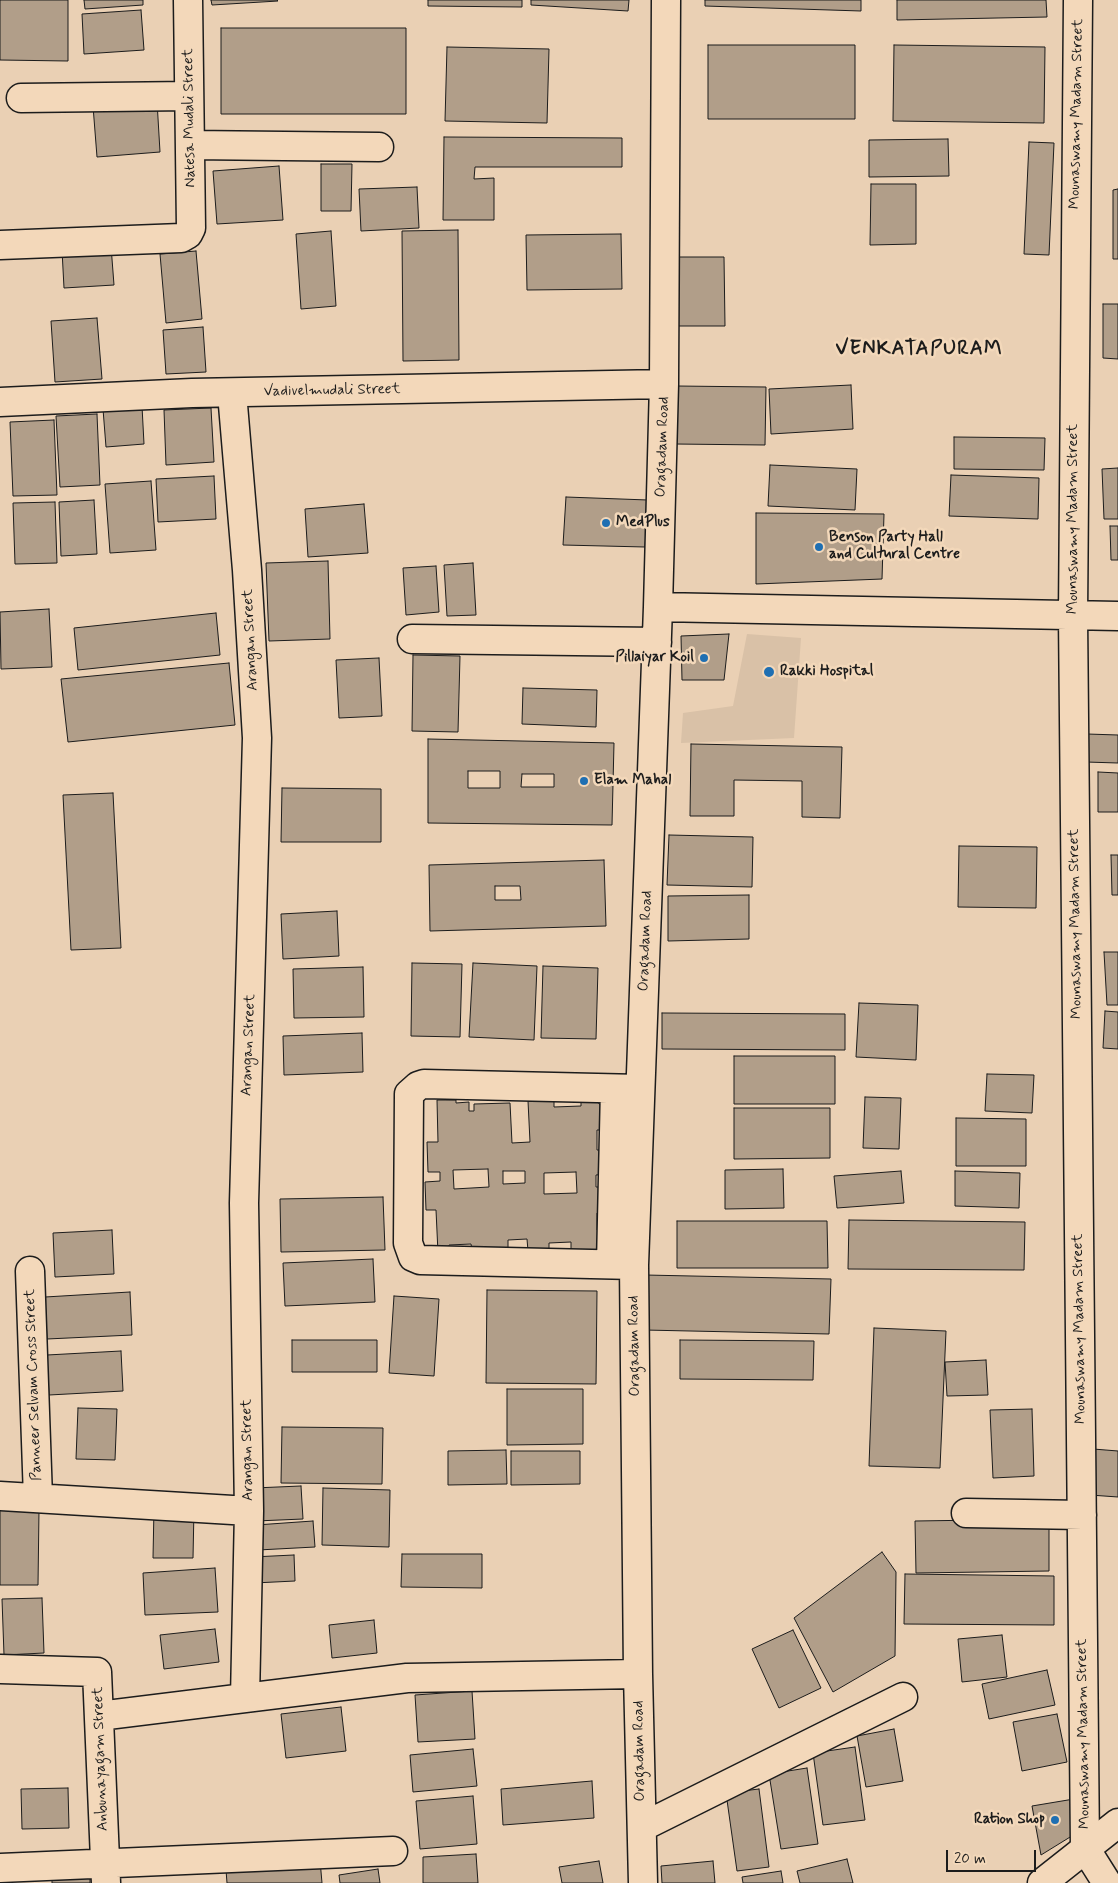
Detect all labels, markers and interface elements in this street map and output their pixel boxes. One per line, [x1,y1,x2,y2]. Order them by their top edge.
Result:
street label: Mounaswamy Madam Street [1066,19,1088,209]
street label: Natesa Mudali Street [180,48,200,188]
district label: VENKATAPURAM [835,338,1003,362]
street label: Vadivelmudali Street [263,381,401,401]
street label: Oragadam Road [652,396,674,498]
street label: Mounaswamy Madam Street [1065,424,1083,614]
place label: MedPlus [616,514,670,532]
marker: MedPlus [600,517,612,529]
place label: Benson Party Hall and Cultural Centre [829,529,960,564]
marker: Benson Party Hall and Cultural Centre [813,541,825,553]
street label: Arangan Street [239,589,263,691]
place label: Pillaiyar Koil [616,649,694,667]
marker: Pillaiyar Koil [698,652,710,664]
place label: Rakki Hospital [780,663,873,681]
marker: Rakki Hospital [762,665,776,679]
place label: Elam Mahal [594,772,671,790]
marker: Elam Mahal [578,775,590,787]
street label: Mounaswamy Madam Street [1065,829,1087,1019]
street label: Oragadam Road [635,890,657,992]
street label: Arangan Street [238,994,260,1096]
street label: Mounaswamy Madam Street [1069,1234,1091,1424]
street label: Panneer Selvam Cross Street [22,1289,46,1481]
street label: Oragadam Road [625,1295,645,1397]
street label: Arangan Street [238,1399,258,1501]
street label: Mounaswamy Madam Street [1073,1639,1095,1829]
street label: Anbunayagam Street [89,1686,113,1832]
street label: Oragadam Road [630,1700,650,1802]
place label: Ration Shop [974,1811,1045,1829]
marker: Ration Shop [1049,1814,1061,1826]
scale bar [948,1840,1038,1872]
text: 20 m [954,1849,986,1869]

